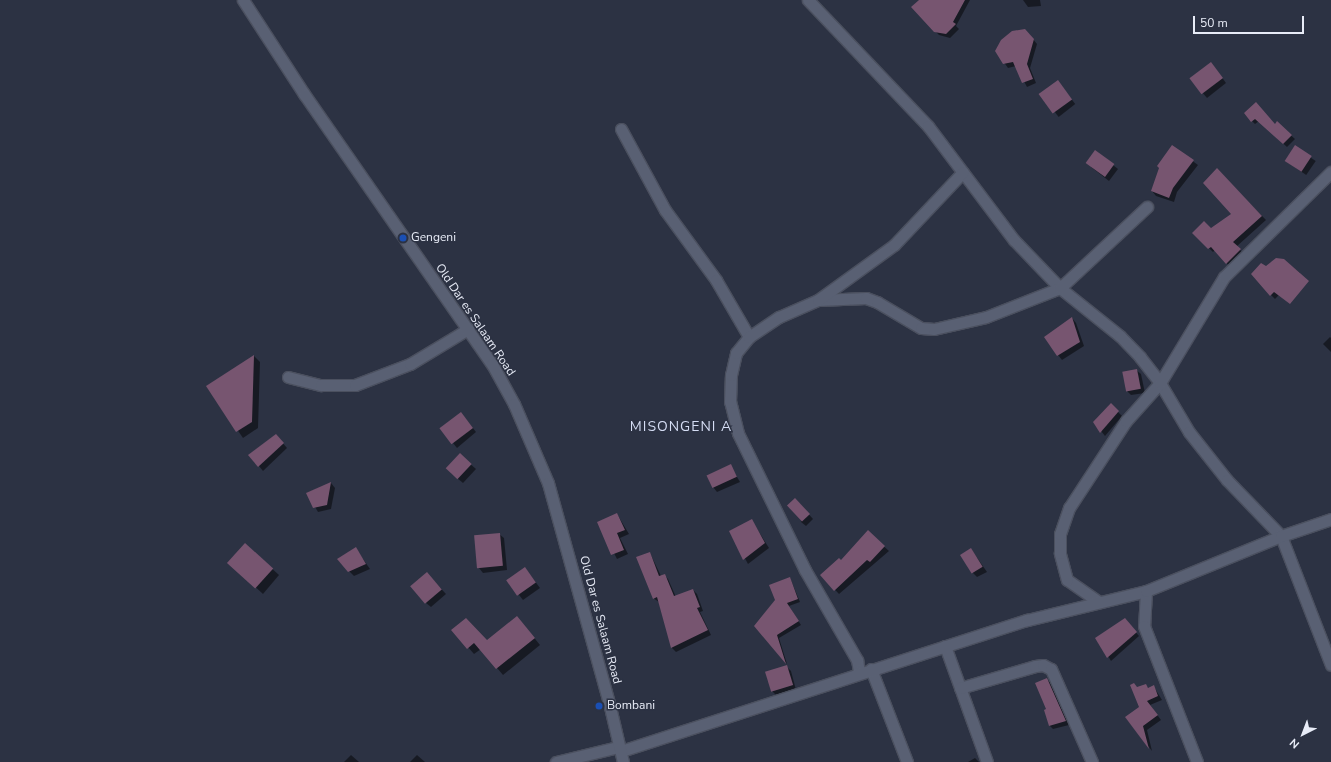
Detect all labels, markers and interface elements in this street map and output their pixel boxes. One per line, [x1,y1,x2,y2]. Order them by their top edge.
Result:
scale bar [1195,8,1306,34]
text: 50 m [1200,15,1228,31]
place label: Gengeni [411,231,456,245]
marker: Gengeni [398,233,408,243]
street label: Old Dar es Salaam Road [432,261,518,379]
district label: MISONGENI A [630,419,732,435]
street label: Old Dar es Salaam Road [576,554,624,686]
place label: Bombani [607,699,655,713]
marker: Bombani [594,701,604,711]
north arrow [1283,714,1323,754]
text: N [1287,735,1303,752]

